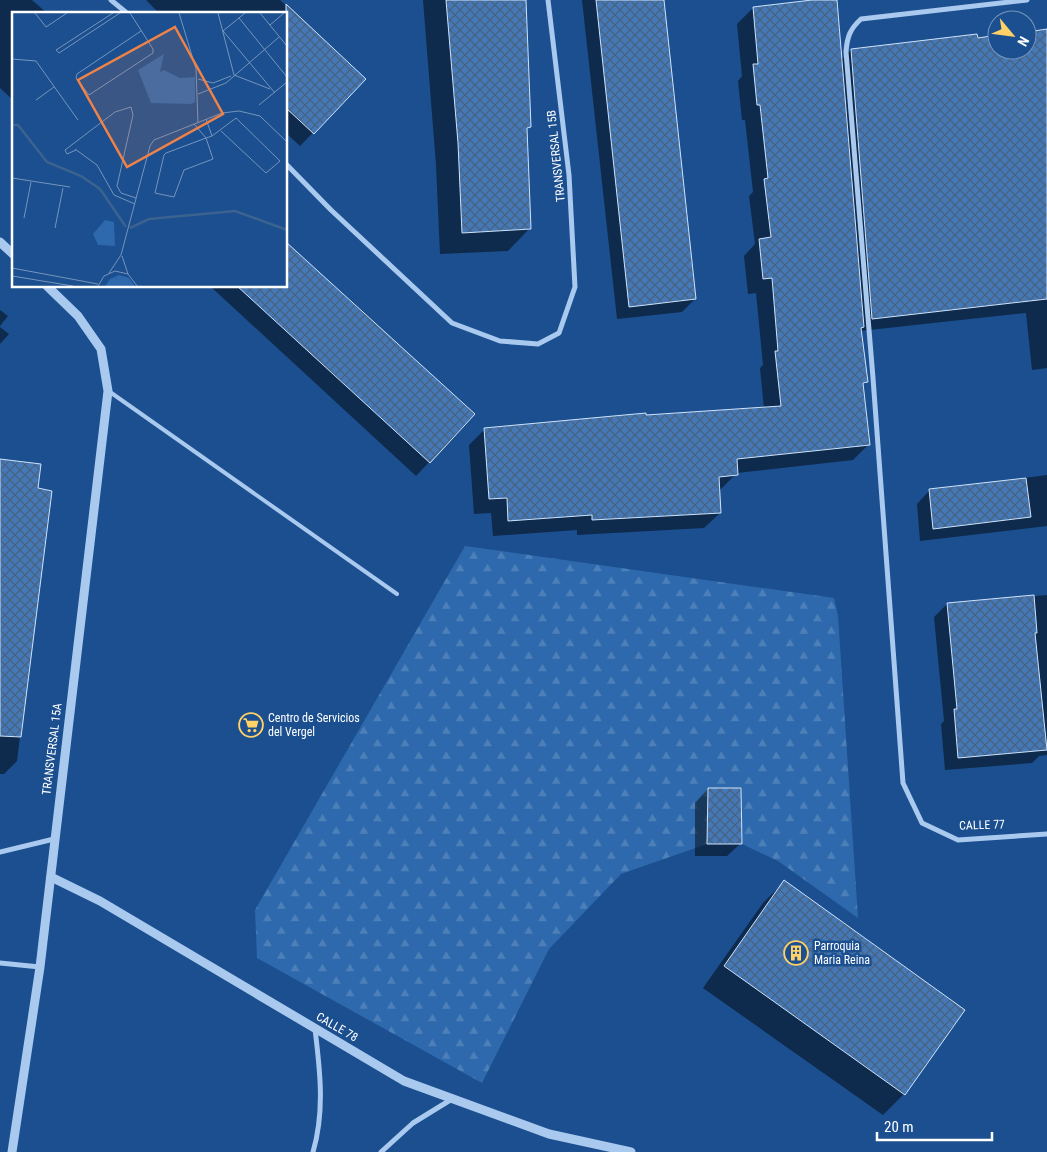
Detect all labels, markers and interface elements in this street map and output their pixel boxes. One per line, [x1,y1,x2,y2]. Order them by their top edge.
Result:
north arrow [987,10,1037,60]
inset map [12,12,288,288]
text: N [1014,34,1032,49]
street label: TRANSVERSAL 15B [544,109,568,203]
street label: TRANSVERSAL 15A [39,702,65,796]
place label: Centro de Servicios del Vergel [268,711,360,739]
supermarket icon: Centro de Servicios del Vergel [238,712,264,738]
street label: CALLE 77 [959,817,1005,833]
place label: Parroquia Maria Reina [814,939,870,967]
building icon: Parroquia Maria Reina [783,940,809,966]
street label: CALLE 78 [314,1010,360,1045]
scale bar [877,1110,992,1142]
text: 20 m [884,1118,914,1136]

